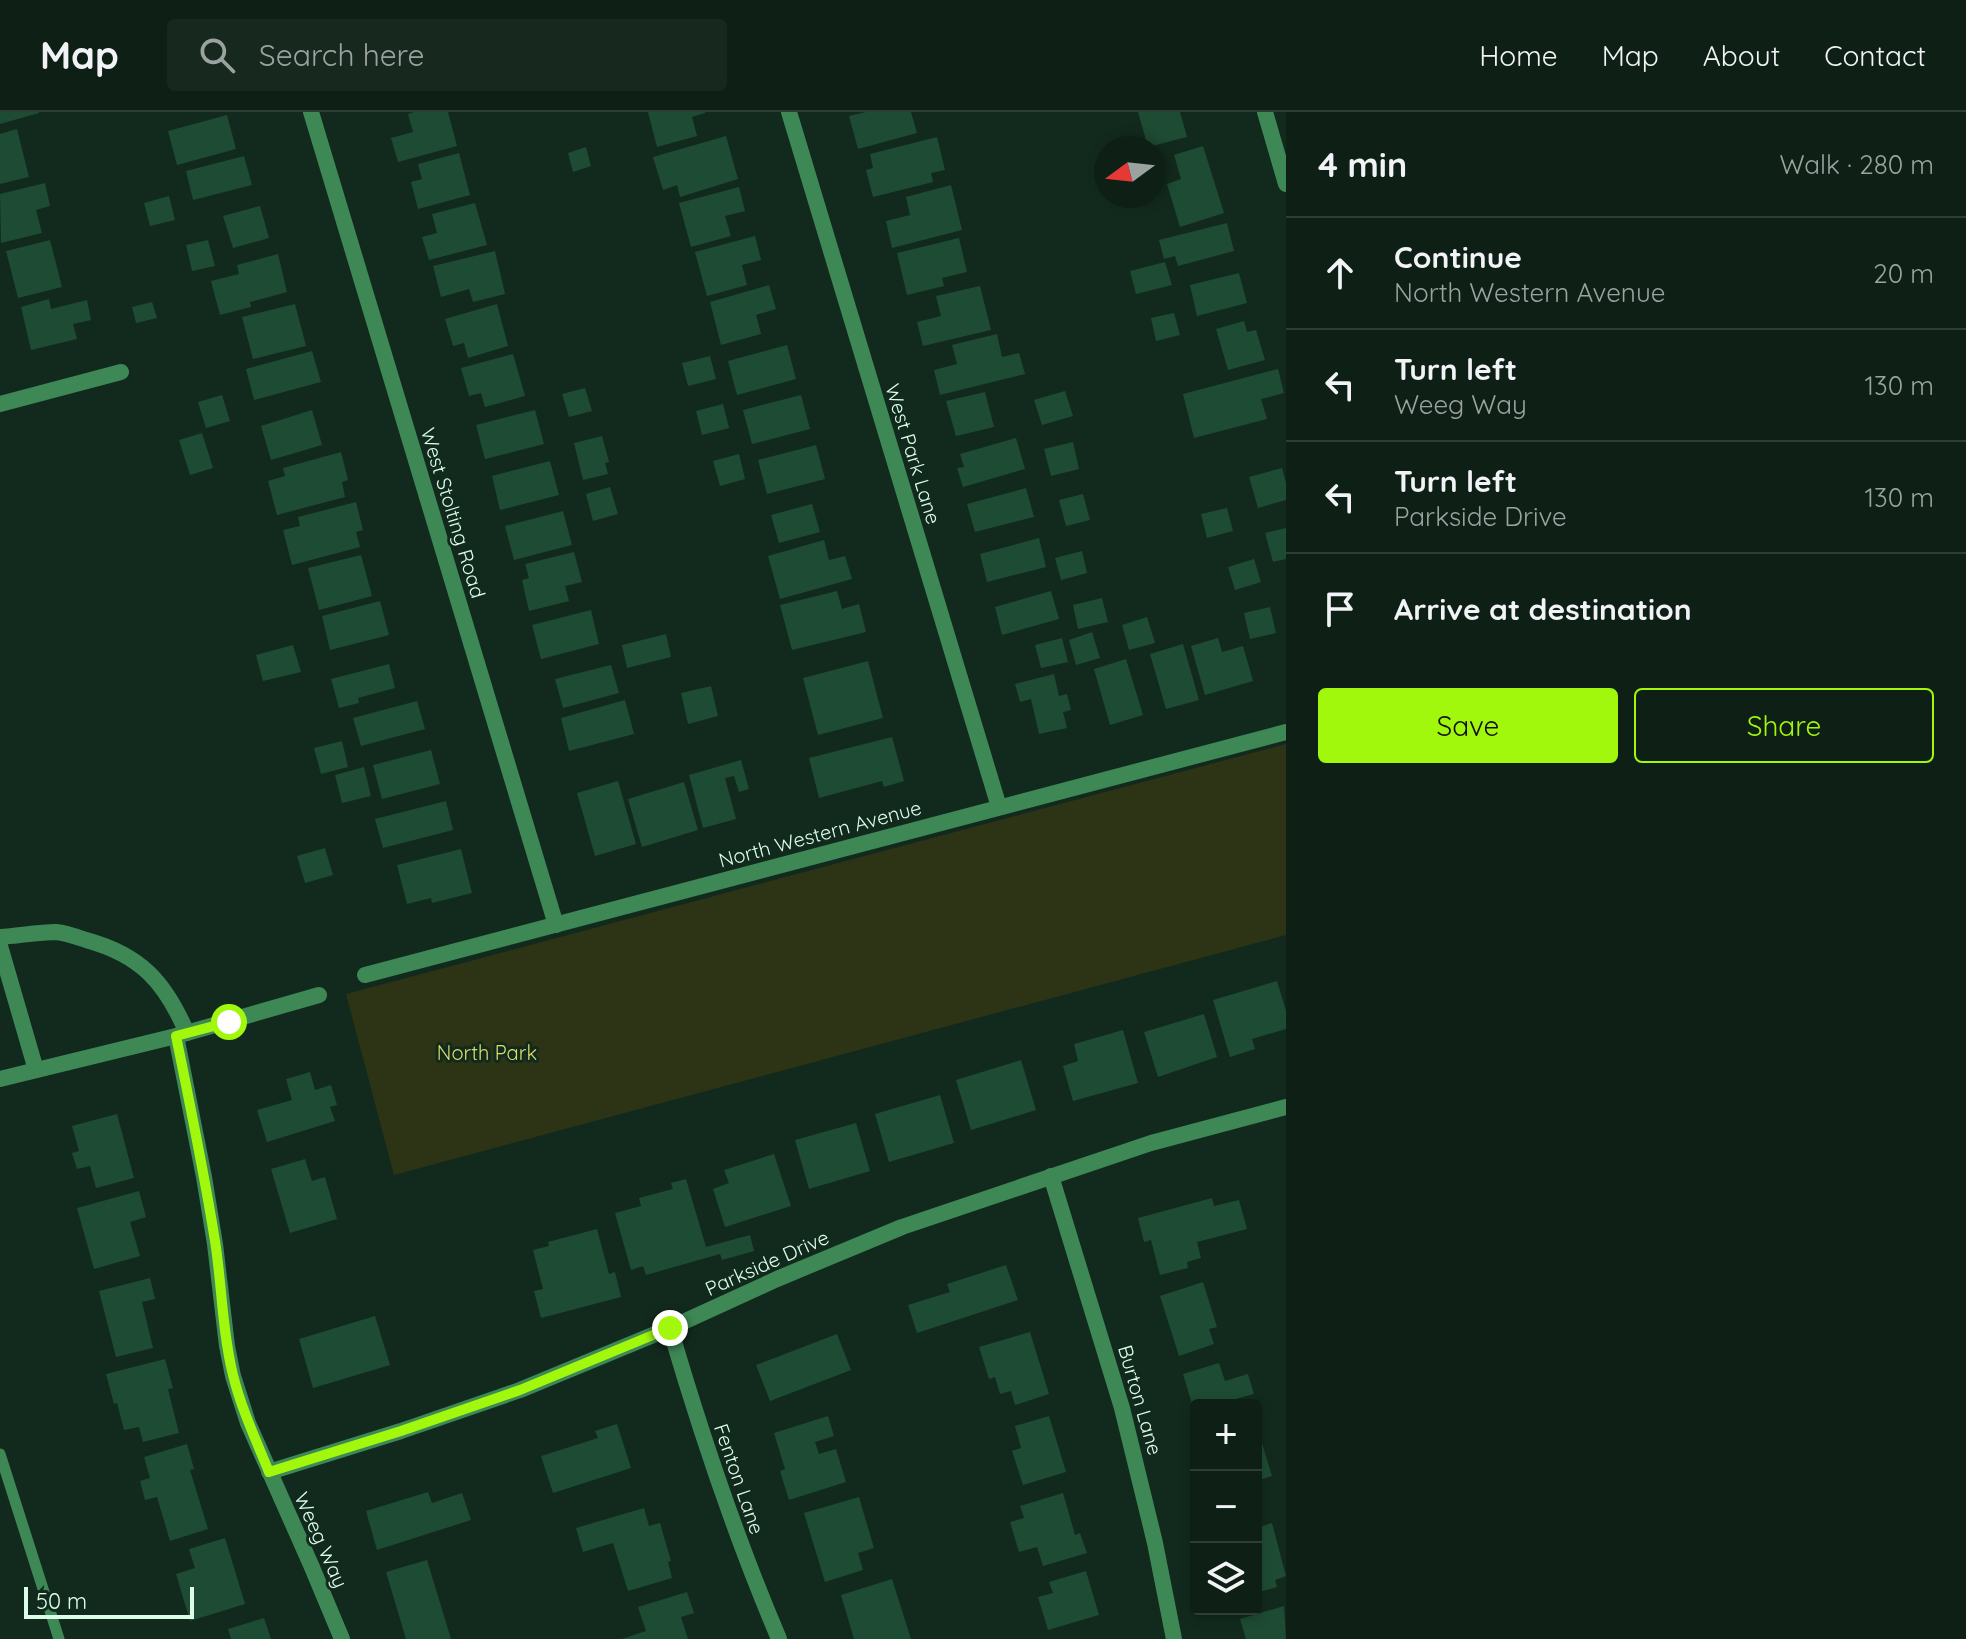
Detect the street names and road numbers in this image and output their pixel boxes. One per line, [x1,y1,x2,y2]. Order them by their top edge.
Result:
street label: West Park Lane [880,381,947,527]
street label: West Stolting Road [416,425,491,601]
street label: North Western Avenue [716,794,924,873]
street label: Parkside Drive [701,1224,833,1301]
street label: Burton Lane [1113,1342,1168,1458]
street label: Fenton Lane [709,1420,770,1537]
street label: Weeg Way [289,1488,354,1592]

